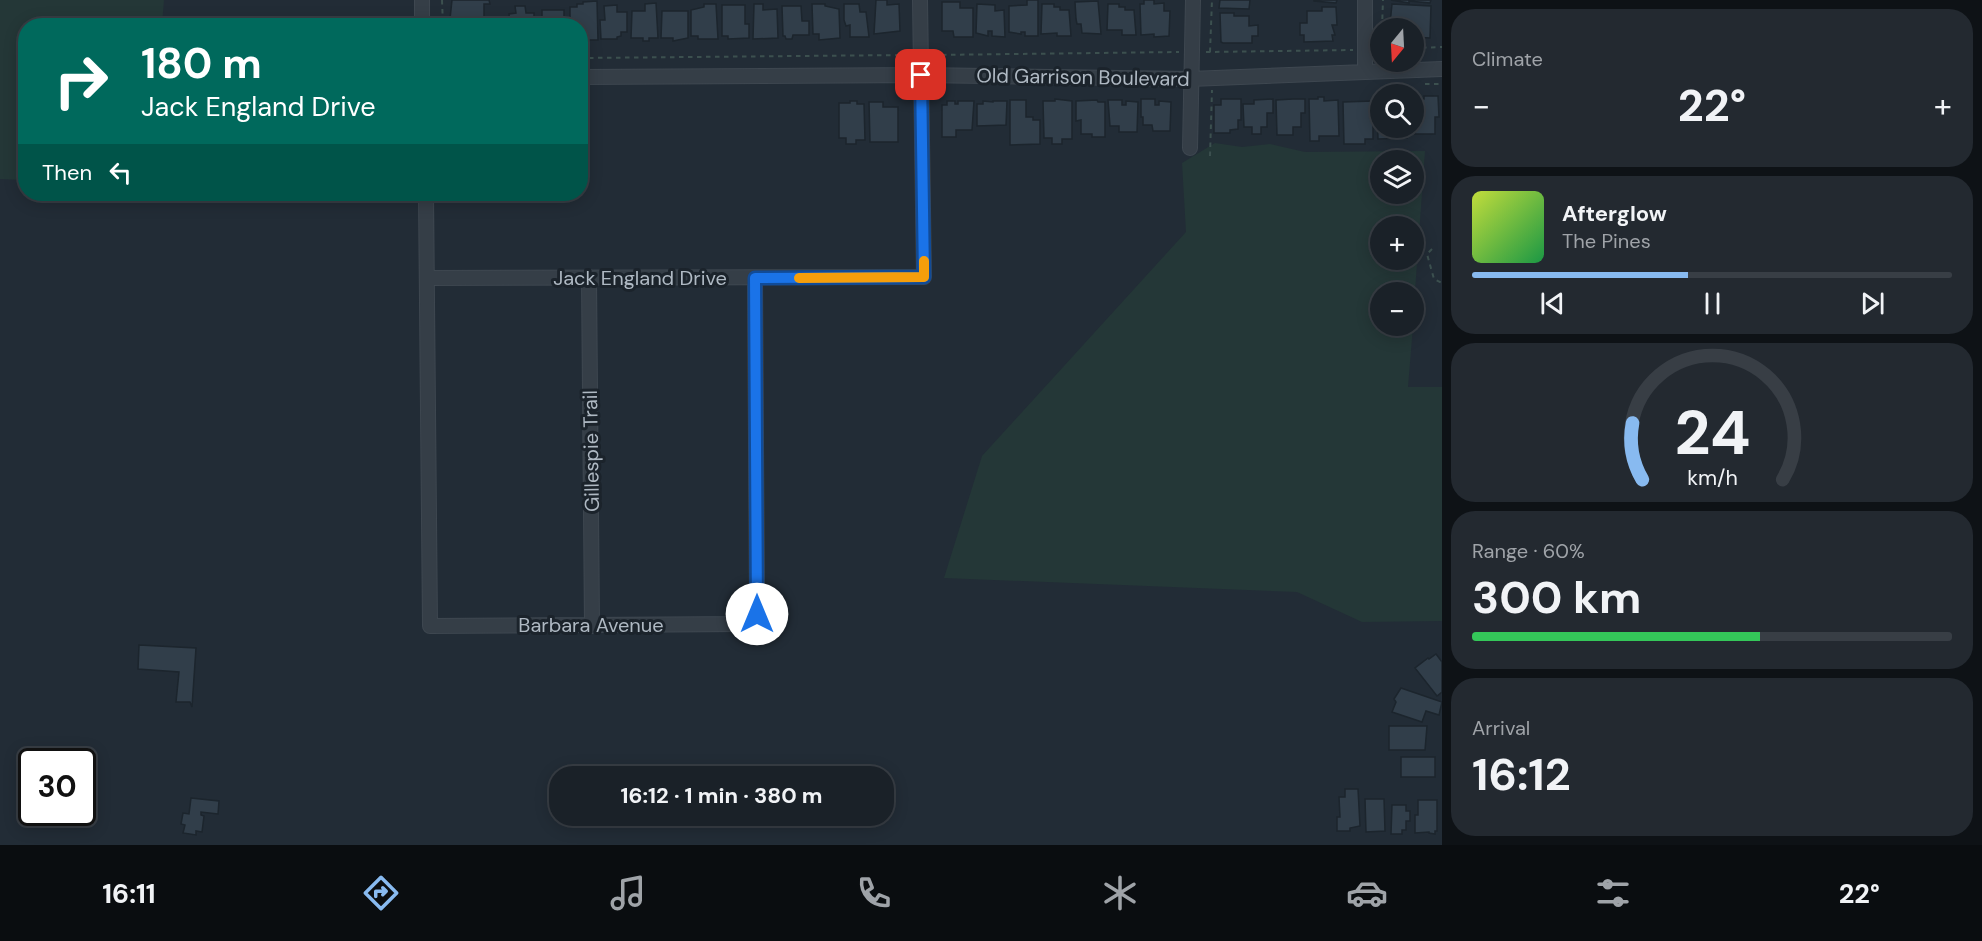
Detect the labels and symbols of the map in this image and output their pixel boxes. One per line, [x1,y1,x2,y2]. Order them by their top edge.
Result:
north arrow [1370,18,1424,72]
pin [895,49,946,100]
street label: Old Garrison Boulevard [976,62,1190,92]
street label: Jack England Drive [553,265,727,291]
street label: Gillespie Trail [577,390,605,512]
position arrow [725,582,789,646]
street label: Barbara Avenue [518,612,664,638]
speed limit sign: 30 [18,748,96,826]

